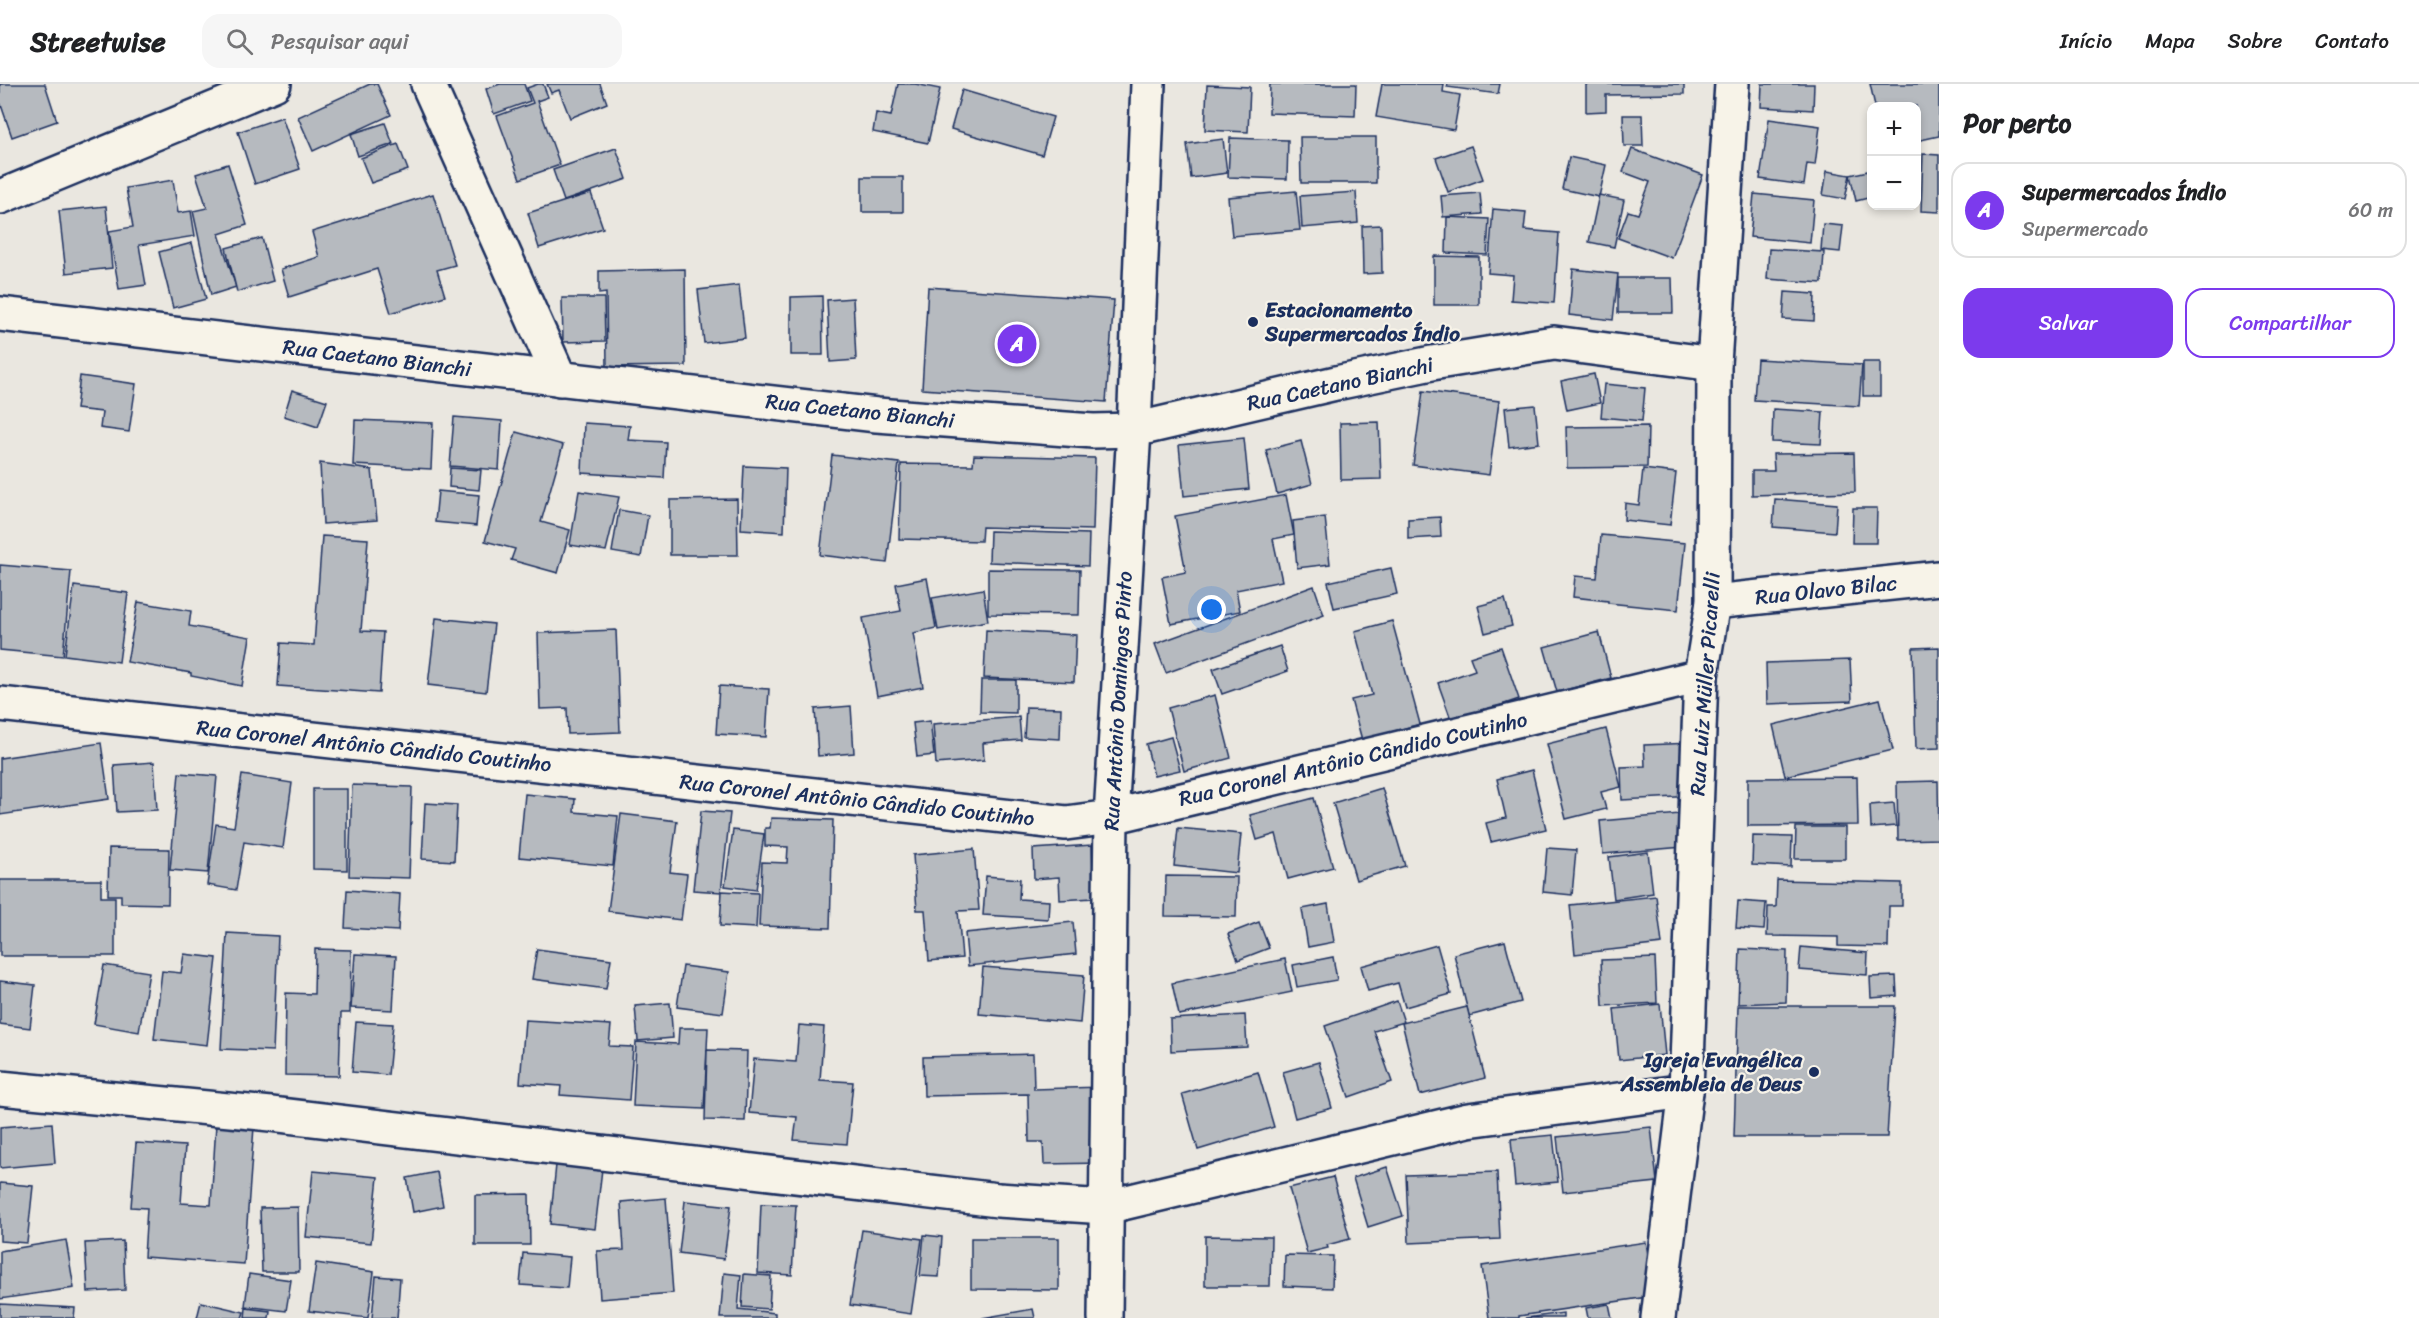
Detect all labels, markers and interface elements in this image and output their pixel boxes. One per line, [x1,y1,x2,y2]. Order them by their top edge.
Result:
search box [202,14,622,68]
text: Streetwise [30,17,166,66]
text: Pesquisar aqui [271,22,409,61]
text: Início [2060,22,2112,60]
text: Mapa [2145,22,2195,60]
text: Sobre [2228,22,2282,60]
text: Contato [2315,22,2389,60]
icon: search [223,25,256,58]
text: Por perto [1963,100,2071,146]
map controls [1867,102,1921,210]
button: + [1867,102,1921,156]
button: − [1867,156,1921,210]
text: Supermercados Índio [2022,173,2226,212]
text: A [1978,193,1991,228]
text: 60 m [2348,193,2393,228]
text: Supermercado [2022,212,2148,247]
button: Salvar [1963,288,2173,358]
button: Compartilhar [2185,288,2395,358]
place label: Estacionamento Supermercados Índio [1264,291,1460,353]
marker: Estacionamento Supermercados Índio [1246,315,1260,329]
pin: A [998,322,1036,366]
street label: Rua Caetano Bianchi [281,328,475,389]
street label: Rua Caetano Bianchi [1243,345,1438,422]
street label: Rua Caetano Bianchi [764,382,957,440]
street label: Rua Olavo Bilac [1753,564,1899,616]
street label: Rua Antônio Domingos Pinto [1092,570,1144,832]
street label: Rua Luiz Müller Picarelli [1678,570,1732,797]
your location [1197,595,1226,624]
street label: Rua Coronel Antônio Cândido Coutinho [1175,700,1531,818]
street label: Rua Coronel Antônio Cândido Coutinho [195,708,554,784]
street label: Rua Coronel Antônio Cândido Coutinho [678,762,1037,838]
place label: Igreja Evangélica Assembleia de Deus [1620,1041,1803,1103]
marker: Igreja Evangélica Assembleia de Deus [1807,1065,1821,1079]

